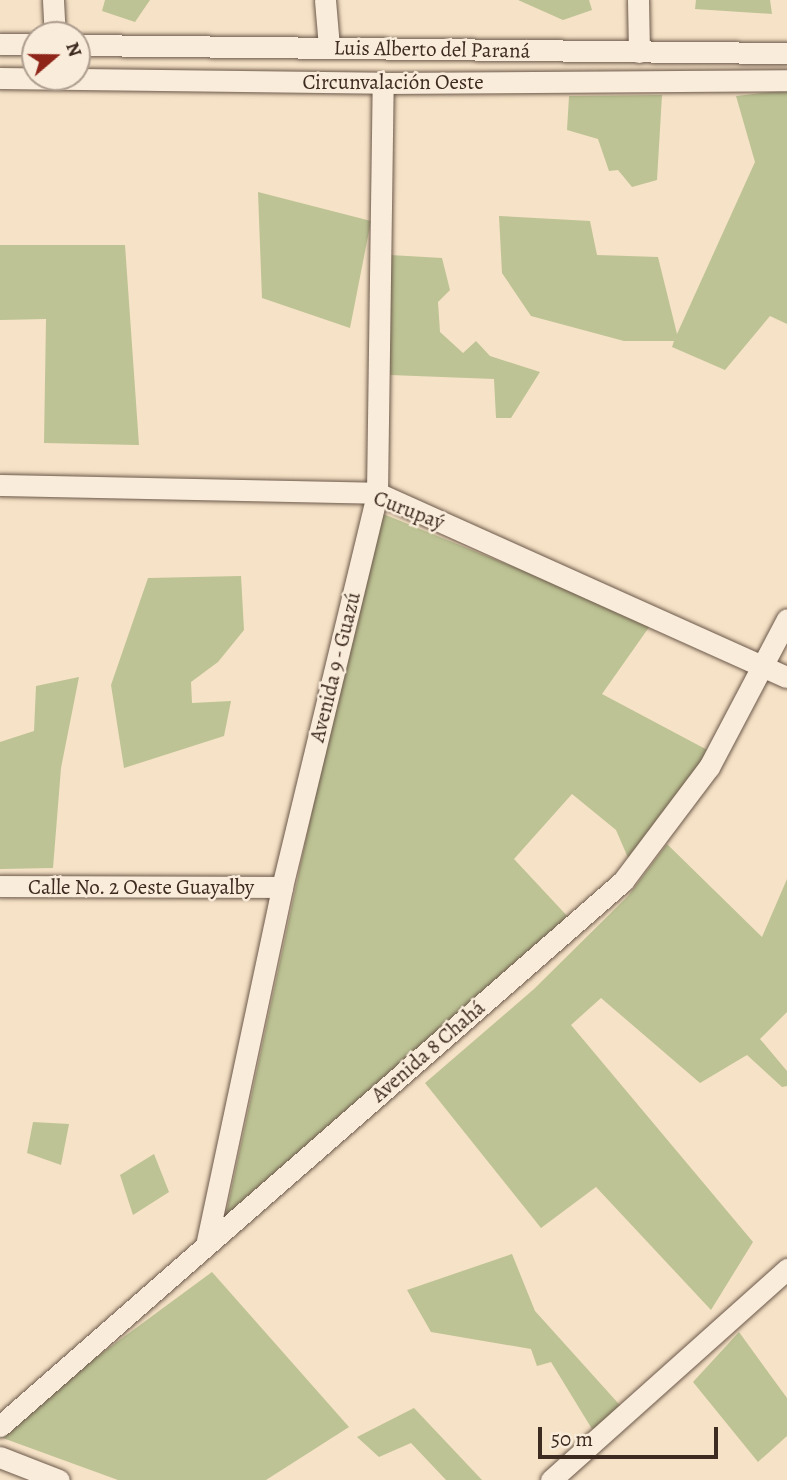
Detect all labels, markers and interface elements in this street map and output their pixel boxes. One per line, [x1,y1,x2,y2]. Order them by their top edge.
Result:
north arrow [21,21,91,91]
street label: Luis Alberto del Paraná [333,35,531,63]
text: N [59,39,88,60]
street label: Circunvalación Oeste [302,69,484,95]
street label: Curupa´y [370,485,448,535]
street label: Avenida 9 - Guazú [304,589,366,745]
street label: Calle No. 2 Oeste Guayalby [28,874,254,900]
street label: Avenida 8 Chahá [366,995,490,1107]
scale bar [542,1414,722,1458]
text: 50 m [551,1425,593,1453]

